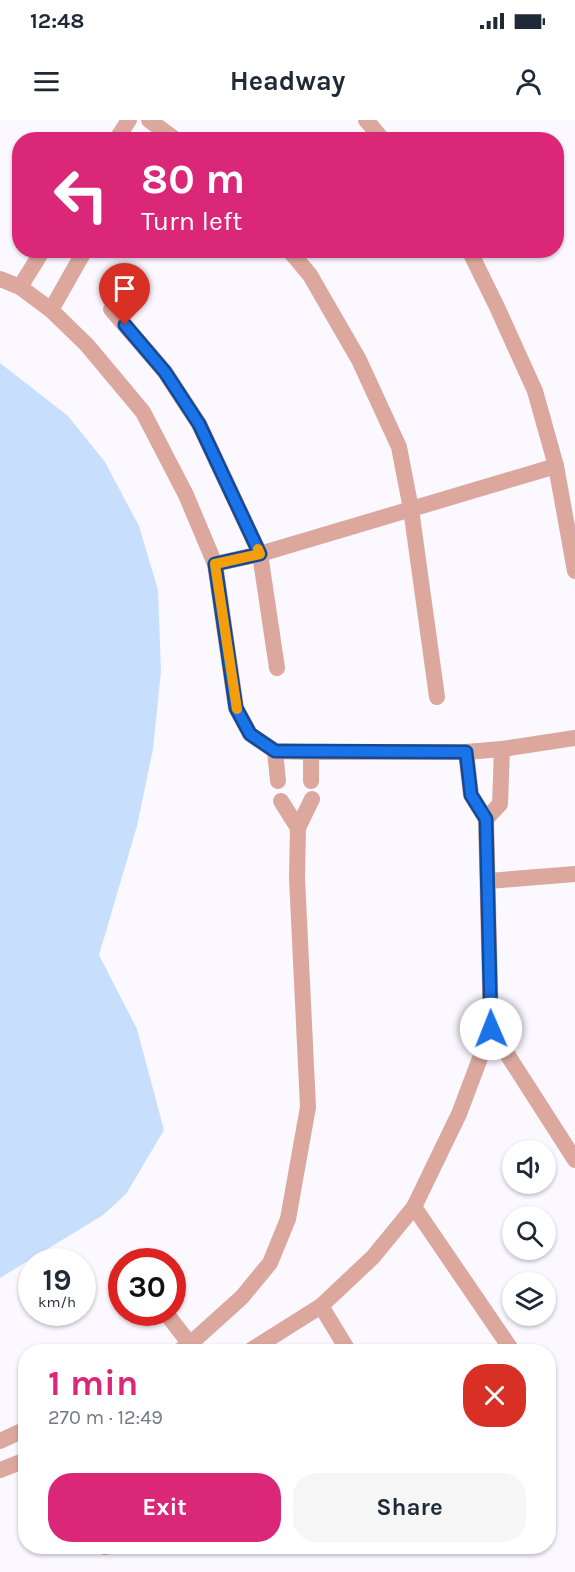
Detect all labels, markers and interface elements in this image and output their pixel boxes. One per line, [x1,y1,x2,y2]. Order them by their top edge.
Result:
text: 12:48 [30,8,84,34]
icon: menu [30,65,63,98]
text: Headway [230,65,345,97]
icon: person [512,65,545,98]
text: 80 m [141,154,245,204]
icon: left [42,156,120,234]
text: Turn left [141,205,242,237]
pin [99,263,150,325]
icon: arrive [108,272,141,305]
position arrow [459,997,523,1061]
map controls [502,1140,556,1326]
button: sound [502,1140,556,1194]
button: search [502,1206,556,1260]
speed limit sign: 30 [108,1248,186,1326]
text: 19 [42,1262,71,1298]
button: layers [502,1272,556,1326]
text: km/h [38,1293,76,1311]
text: 1 min [48,1362,138,1404]
button: close [463,1364,526,1427]
text: 270 m · 12:49 [48,1406,163,1429]
button: Exit [48,1473,281,1542]
button: Share [293,1473,526,1542]

